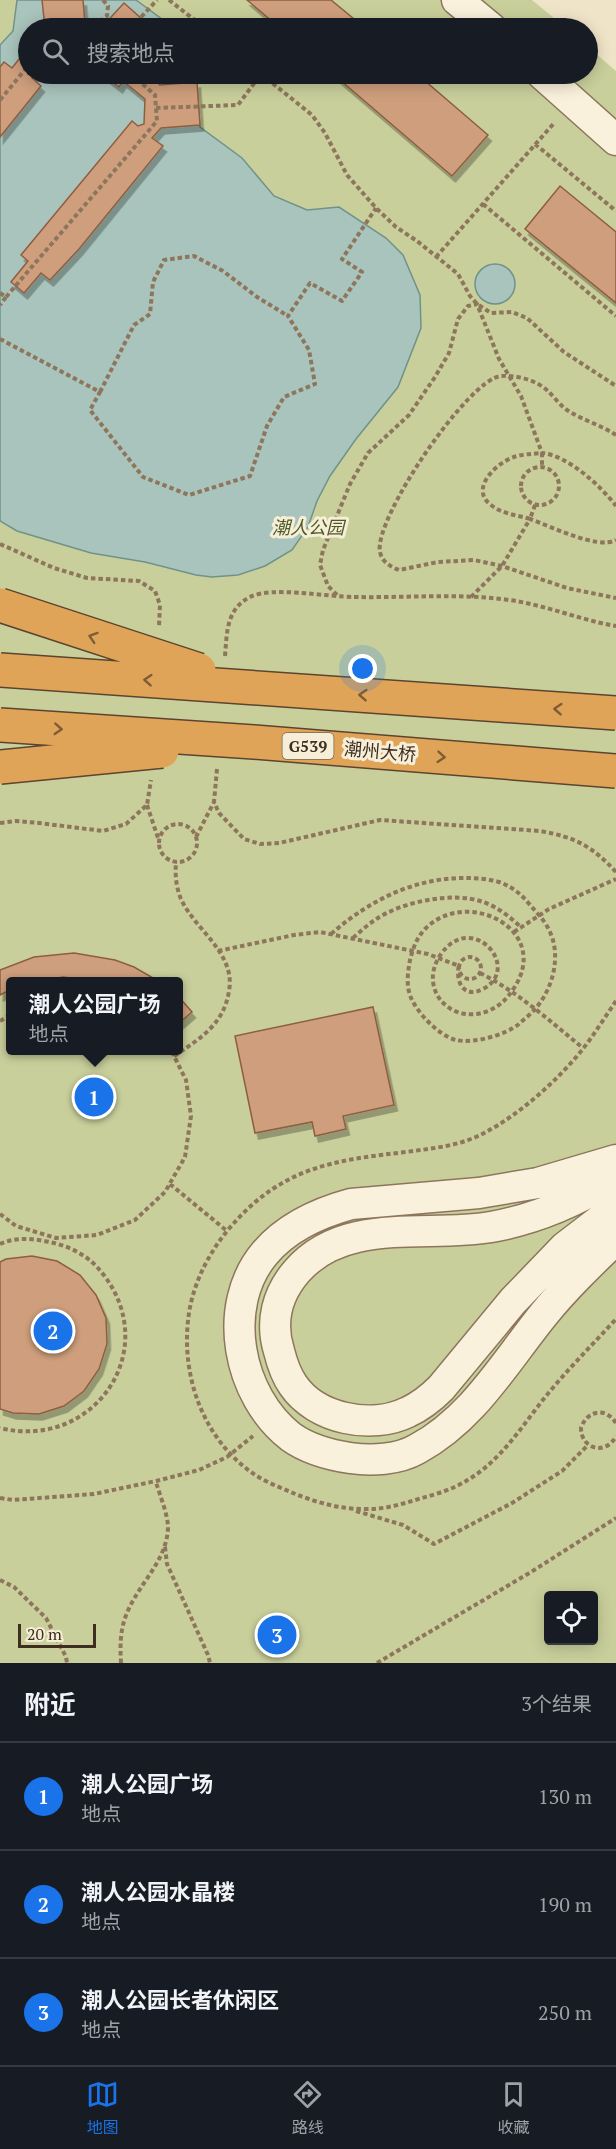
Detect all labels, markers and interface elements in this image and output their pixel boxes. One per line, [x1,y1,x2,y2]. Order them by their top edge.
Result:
search box [18,18,598,84]
icon: search [39,35,72,68]
text: 搜索地点 [87,38,175,67]
park label: 潮人公园 [272,515,347,539]
one-way arrow [88,631,99,644]
your location [348,654,377,683]
one-way arrow [143,673,152,686]
one-way arrow [359,688,368,701]
one-way arrow [553,703,562,716]
one-way arrow [54,722,63,735]
road number: G539 [282,733,334,759]
street label: 潮州大桥 [343,736,417,766]
one-way arrow [437,751,446,764]
popup [6,977,183,1055]
text: 潮人公园广场 [28,989,161,1018]
text: 地点 [28,1020,68,1047]
pin: 1 [74,1074,113,1120]
pin: 2 [34,1308,72,1354]
map controls [544,1591,598,1645]
button: locate [544,1591,598,1645]
pin: 3 [258,1612,296,1658]
scale bar [18,1621,96,1648]
text: 20 m [27,1623,62,1645]
text: 附近 [24,1687,76,1721]
text: 3个结果 [521,1690,592,1717]
text: 潮人公园广场 [81,1769,213,1798]
text: 1 [38,1783,49,1810]
text: 130 m [538,1783,592,1810]
text: 地点 [81,1800,121,1827]
text: 潮人公园水晶楼 [81,1877,235,1906]
text: 2 [38,1891,49,1918]
text: 190 m [538,1891,592,1918]
text: 地点 [81,1908,121,1935]
text: 潮人公园长者休闲区 [81,1985,279,2014]
text: 3 [38,1999,49,2026]
text: 250 m [538,1999,592,2026]
text: 地点 [81,2016,121,2043]
tab: 地图 [86,2078,119,2138]
tab: 路线 [291,2078,324,2138]
tab: 收藏 [497,2078,530,2138]

